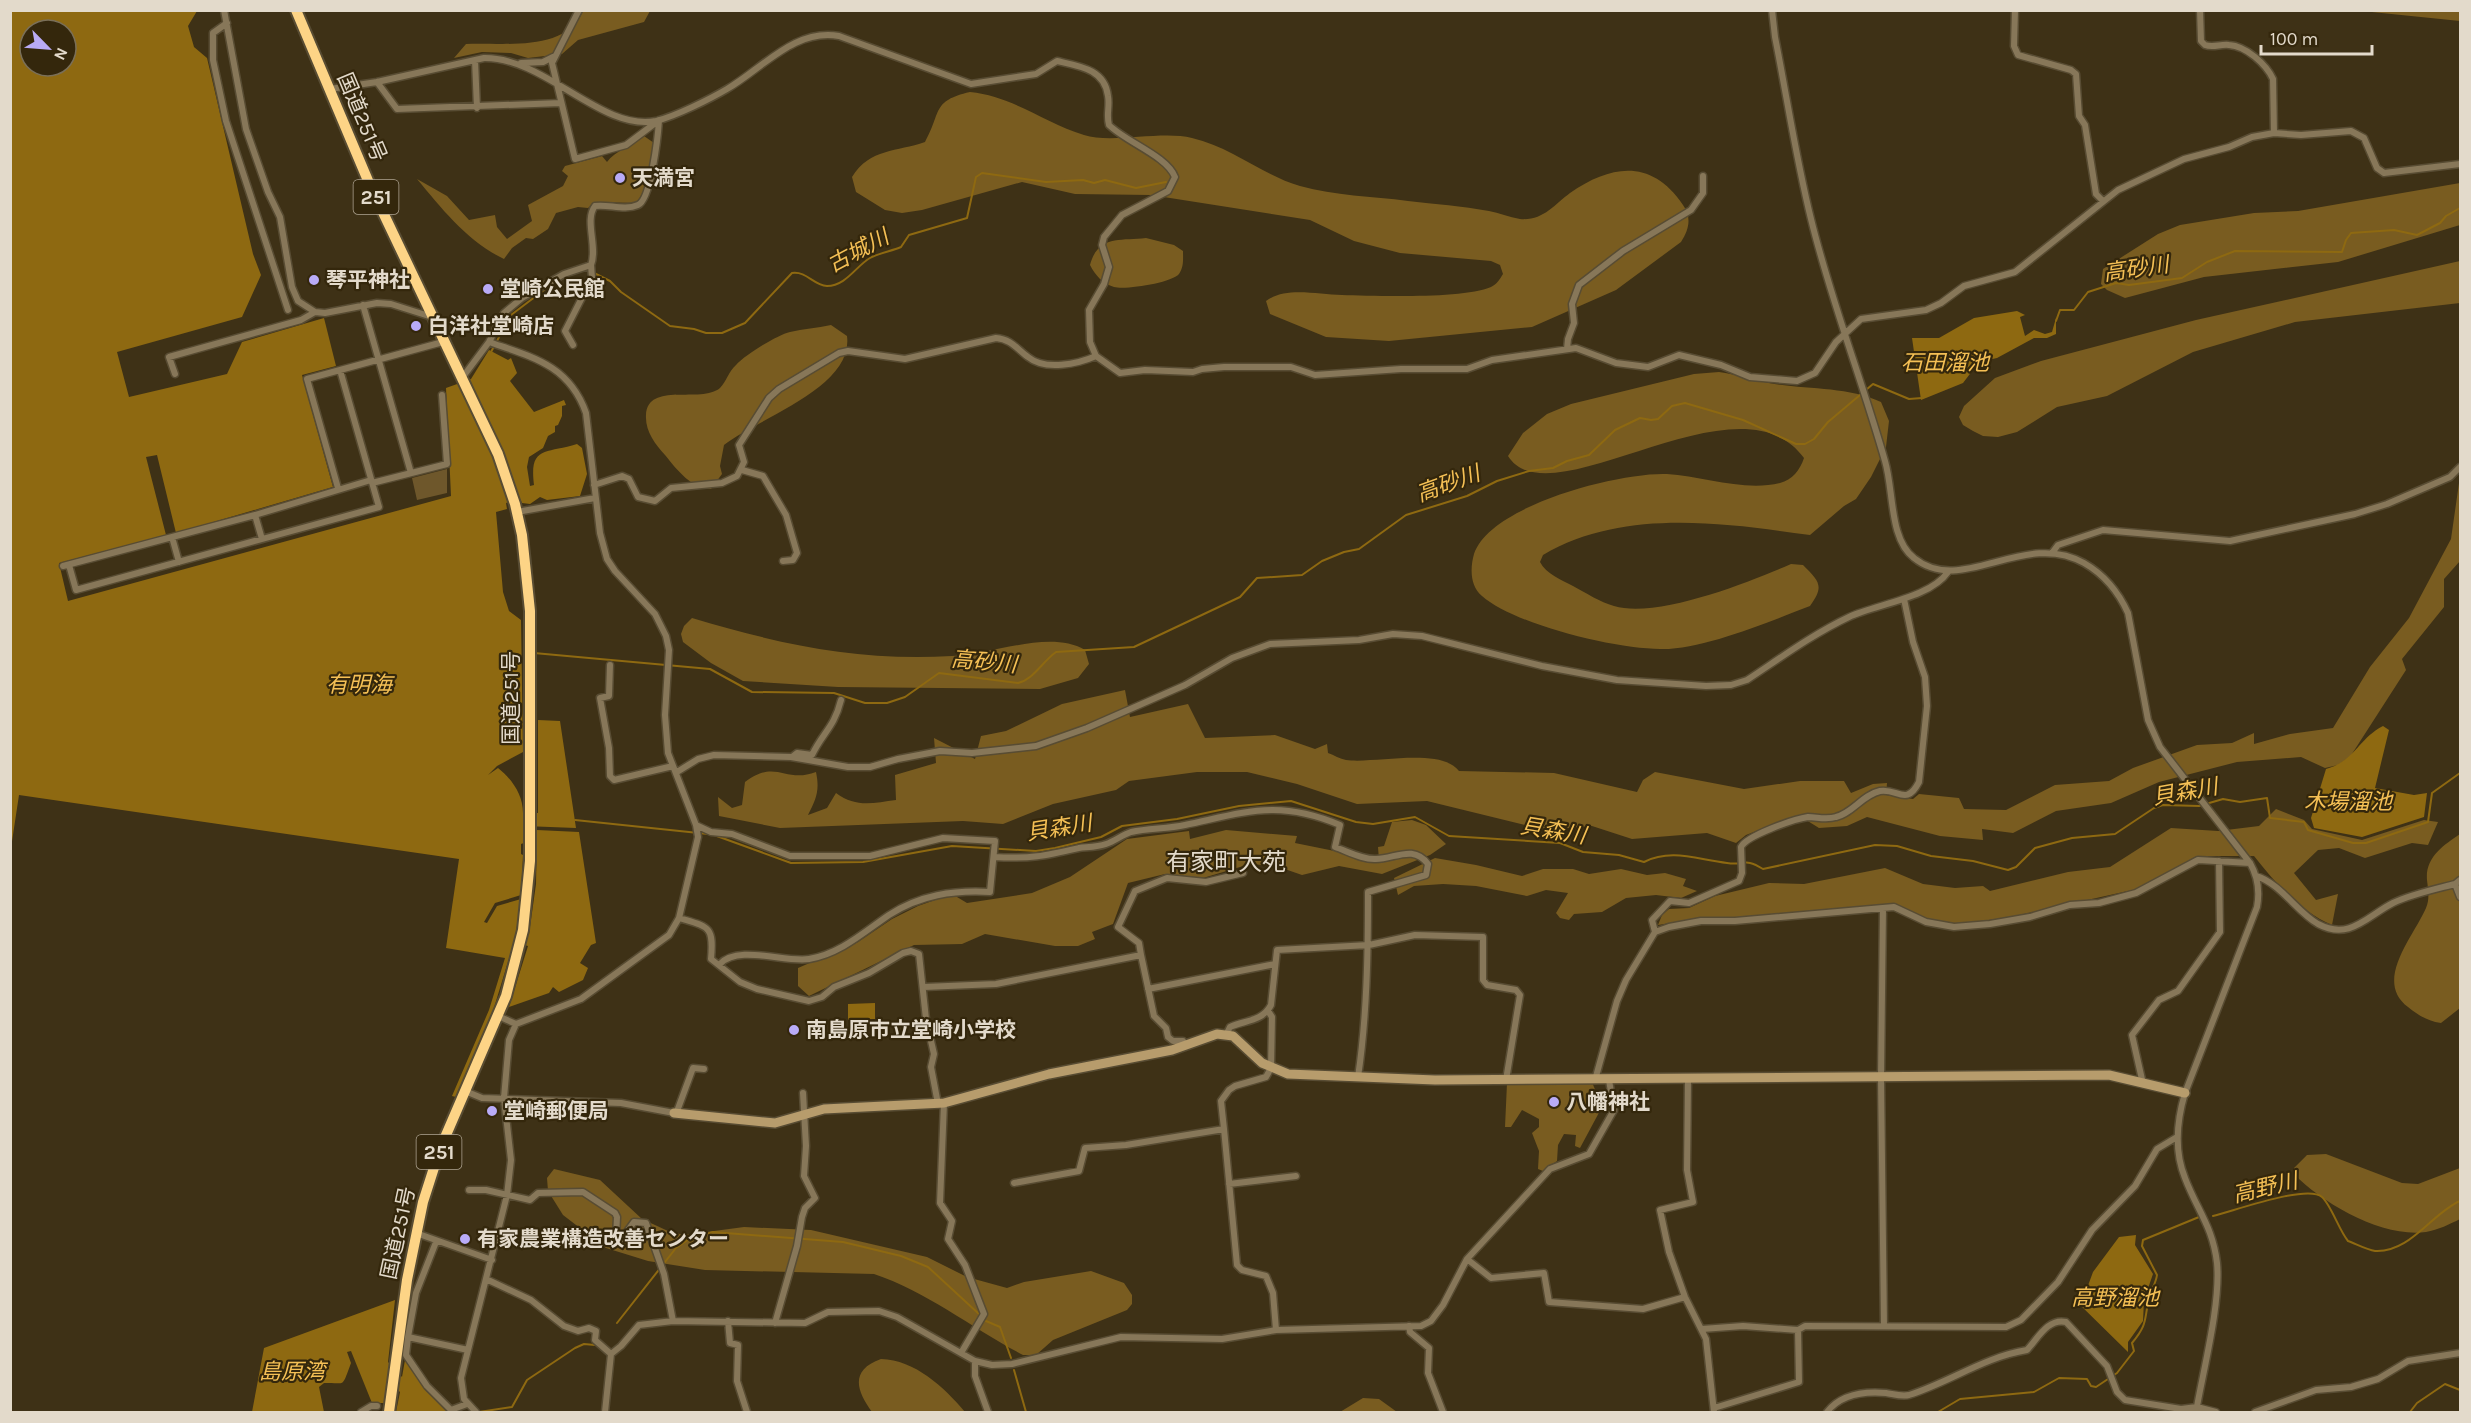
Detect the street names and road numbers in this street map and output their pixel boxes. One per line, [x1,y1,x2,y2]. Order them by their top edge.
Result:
street label: 国道251号 [333,69,391,165]
road number: 251 [354,180,398,214]
street label: 国道251号 [499,651,523,745]
road number: 251 [416,1135,462,1169]
street label: 国道251号 [376,1185,420,1281]

